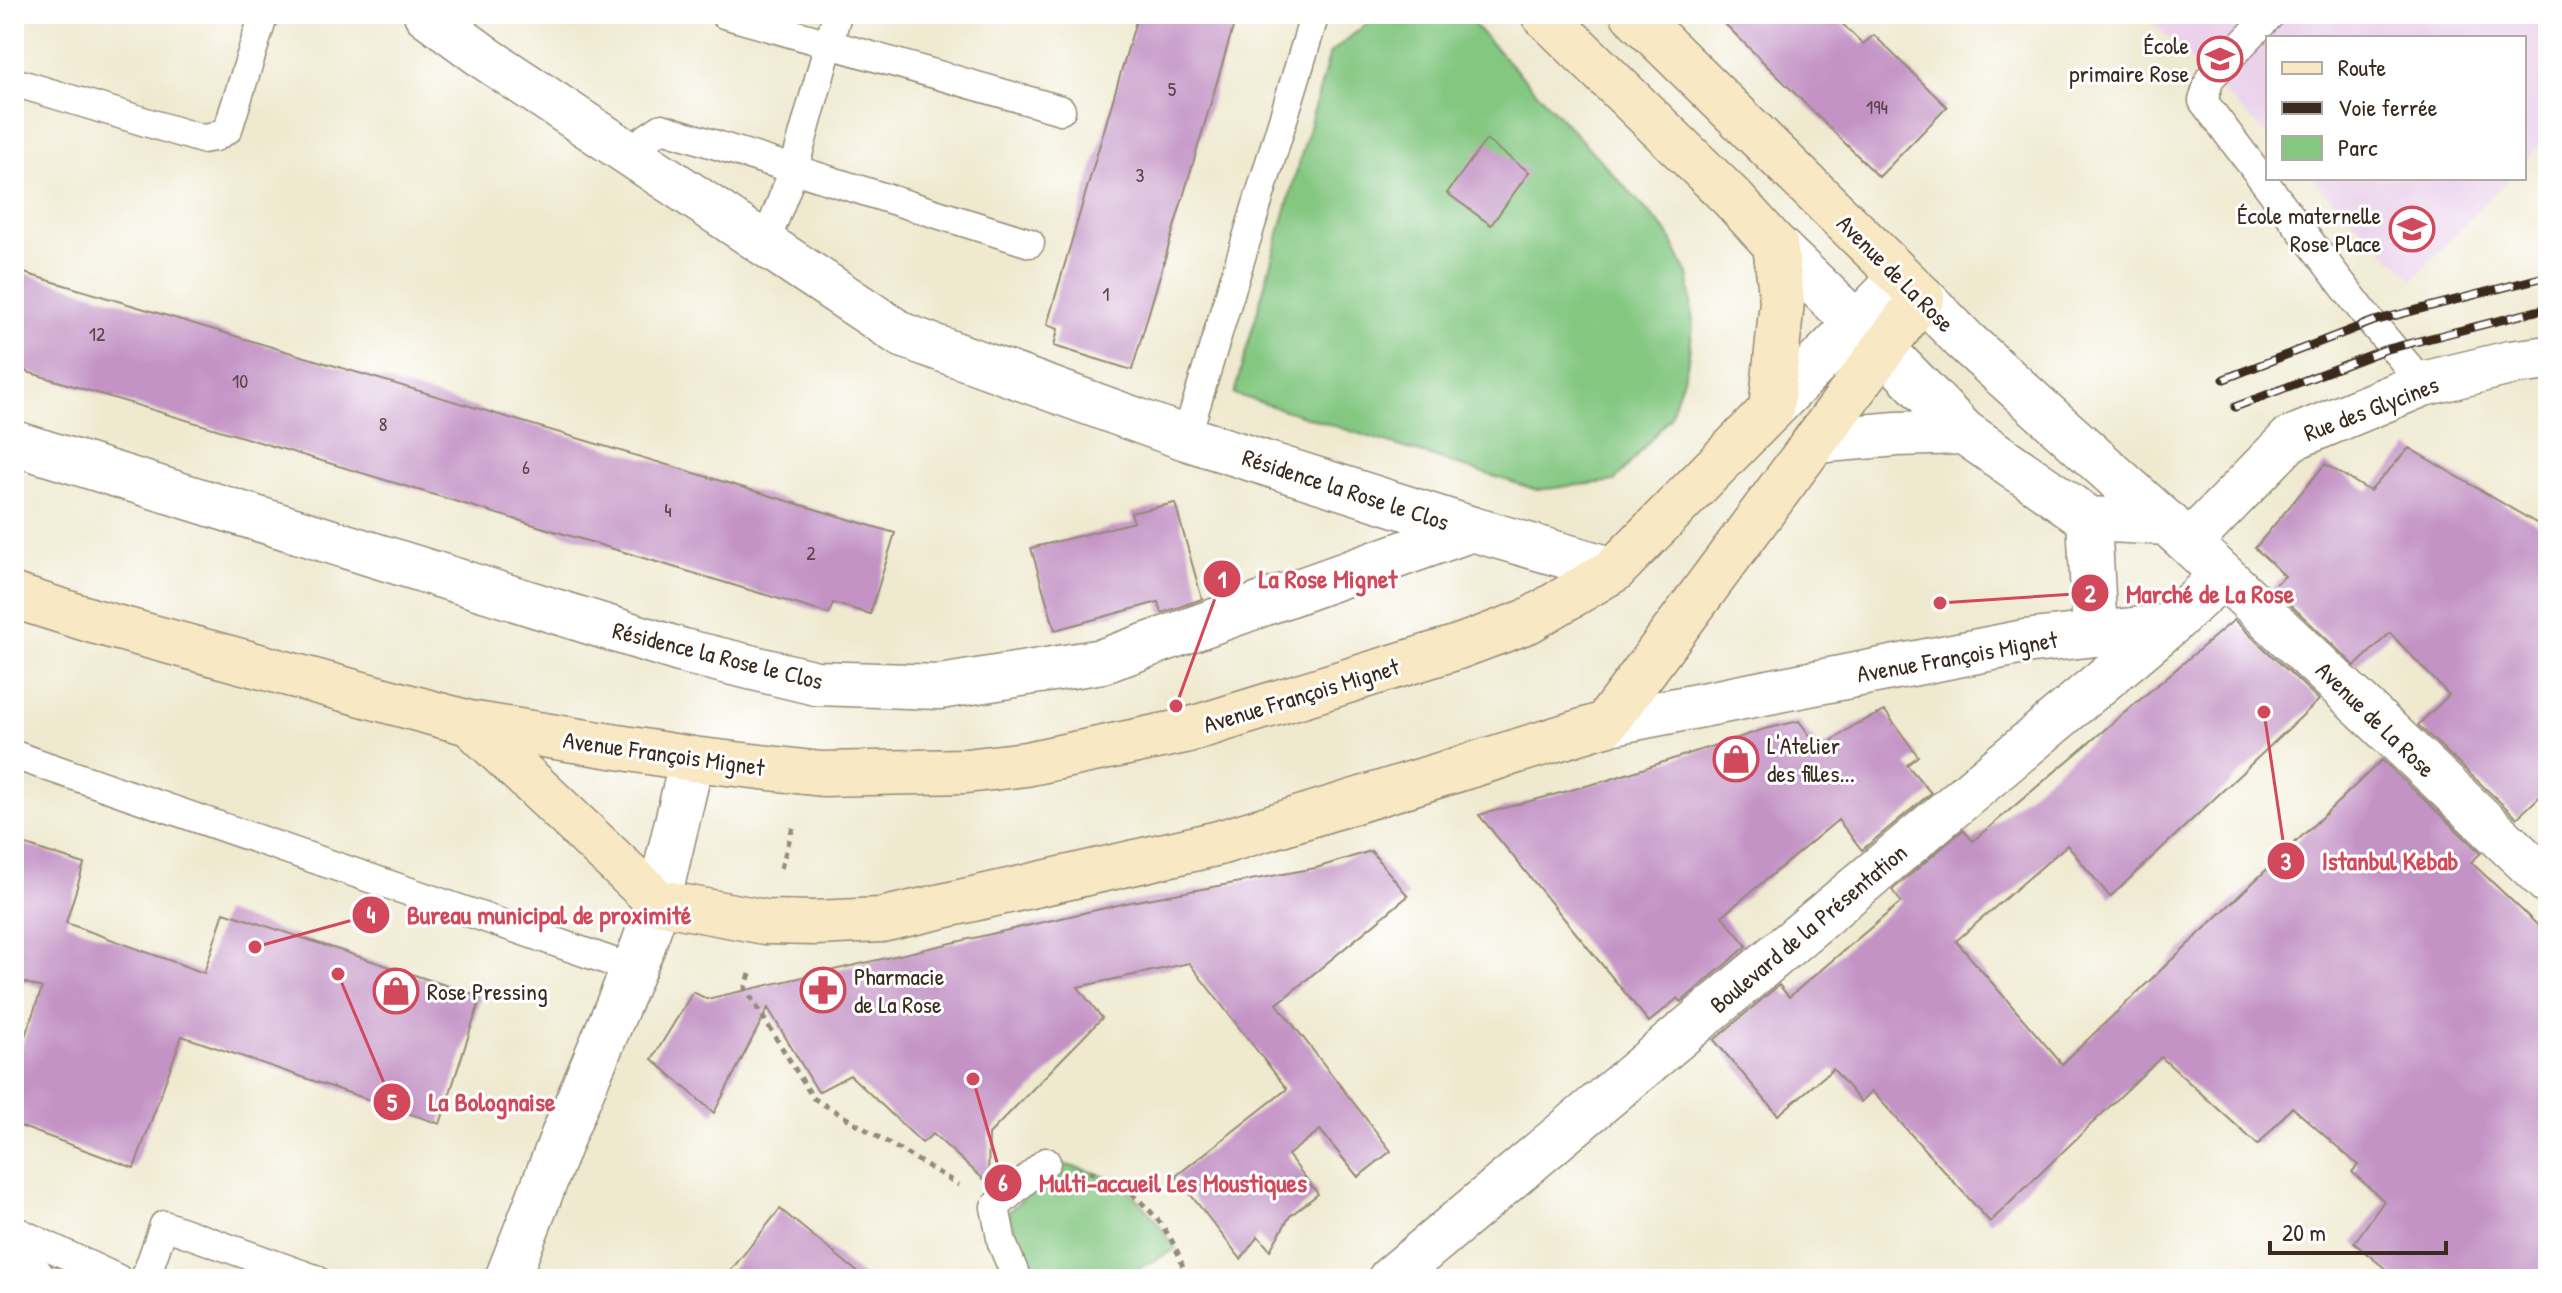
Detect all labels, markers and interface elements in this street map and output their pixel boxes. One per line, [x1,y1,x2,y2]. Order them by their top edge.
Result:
place label: École primaire Rose [2069,29,2189,89]
school or university icon: École primaire Rose [2196,35,2244,83]
legend [2266,36,2526,180]
text: Route [2338,51,2386,83]
house number: 5 [1168,75,1177,102]
text: Voie ferrée [2338,91,2438,123]
house number: 194 [1866,93,1888,120]
text: Parc [2338,131,2378,163]
house number: 3 [1136,161,1145,188]
place label: École maternelle Rose Place [2237,199,2381,259]
school or university icon: École maternelle Rose Place [2388,205,2436,253]
street label: Avenue de La Rose [1830,207,1962,339]
house number: 1 [1102,280,1110,307]
house number: 12 [89,320,106,347]
house number: 10 [232,367,248,394]
street label: Rue des Glycines [2299,368,2443,448]
house number: 8 [379,410,387,437]
street label: Résidence la Rose le Clos [1239,441,1453,537]
house number: 6 [522,453,530,480]
house number: 4 [664,496,672,523]
house number: 2 [806,539,816,566]
callout: La Rose Mignet [1202,554,1413,604]
text: La Rose Mignet [1259,561,1398,597]
text: 1 [1218,563,1227,595]
callout: Marché de La Rose [2070,568,2310,618]
text: Marché de La Rose [2126,576,2295,611]
text: 2 [2084,577,2096,609]
street label: Résidence la Rose le Clos [610,613,826,697]
street label: Avenue François Mignet [1854,622,2060,689]
street label: Avenue François Mignet [1199,650,1403,740]
street label: Avenue de La Rose [2309,654,2443,784]
street label: Avenue François Mignet [561,723,767,783]
place label: L'Atelier des filles... [1767,729,1855,789]
shop icon: L'Atelier des filles... [1712,735,1760,783]
street label: Boulevard de la Présentation [1703,836,1913,1020]
callout: Istanbul Kebab [2266,836,2474,886]
text: Istanbul Kebab [2322,843,2459,878]
text: 3 [2281,845,2292,877]
callout: Bureau municipal de proximité [351,890,708,940]
text: Bureau municipal de proximité [407,897,692,933]
text: 4 [367,898,376,930]
place label: Pharmacie de La Rose [854,960,945,1020]
pharmacy icon: Pharmacie de La Rose [799,966,847,1014]
shop icon: Rose Pressing [372,967,420,1015]
place label: Rose Pressing [427,975,548,1007]
callout: La Bolognaise [372,1077,571,1127]
text: La Bolognaise [429,1084,556,1120]
text: 5 [387,1086,398,1118]
callout: Multi-accueil Les Moustiques [983,1158,1323,1208]
text: Multi-accueil Les Moustiques [1039,1165,1307,1201]
text: 6 [998,1166,1008,1198]
scale bar [2270,1205,2446,1255]
text: 20 m [2282,1216,2326,1248]

